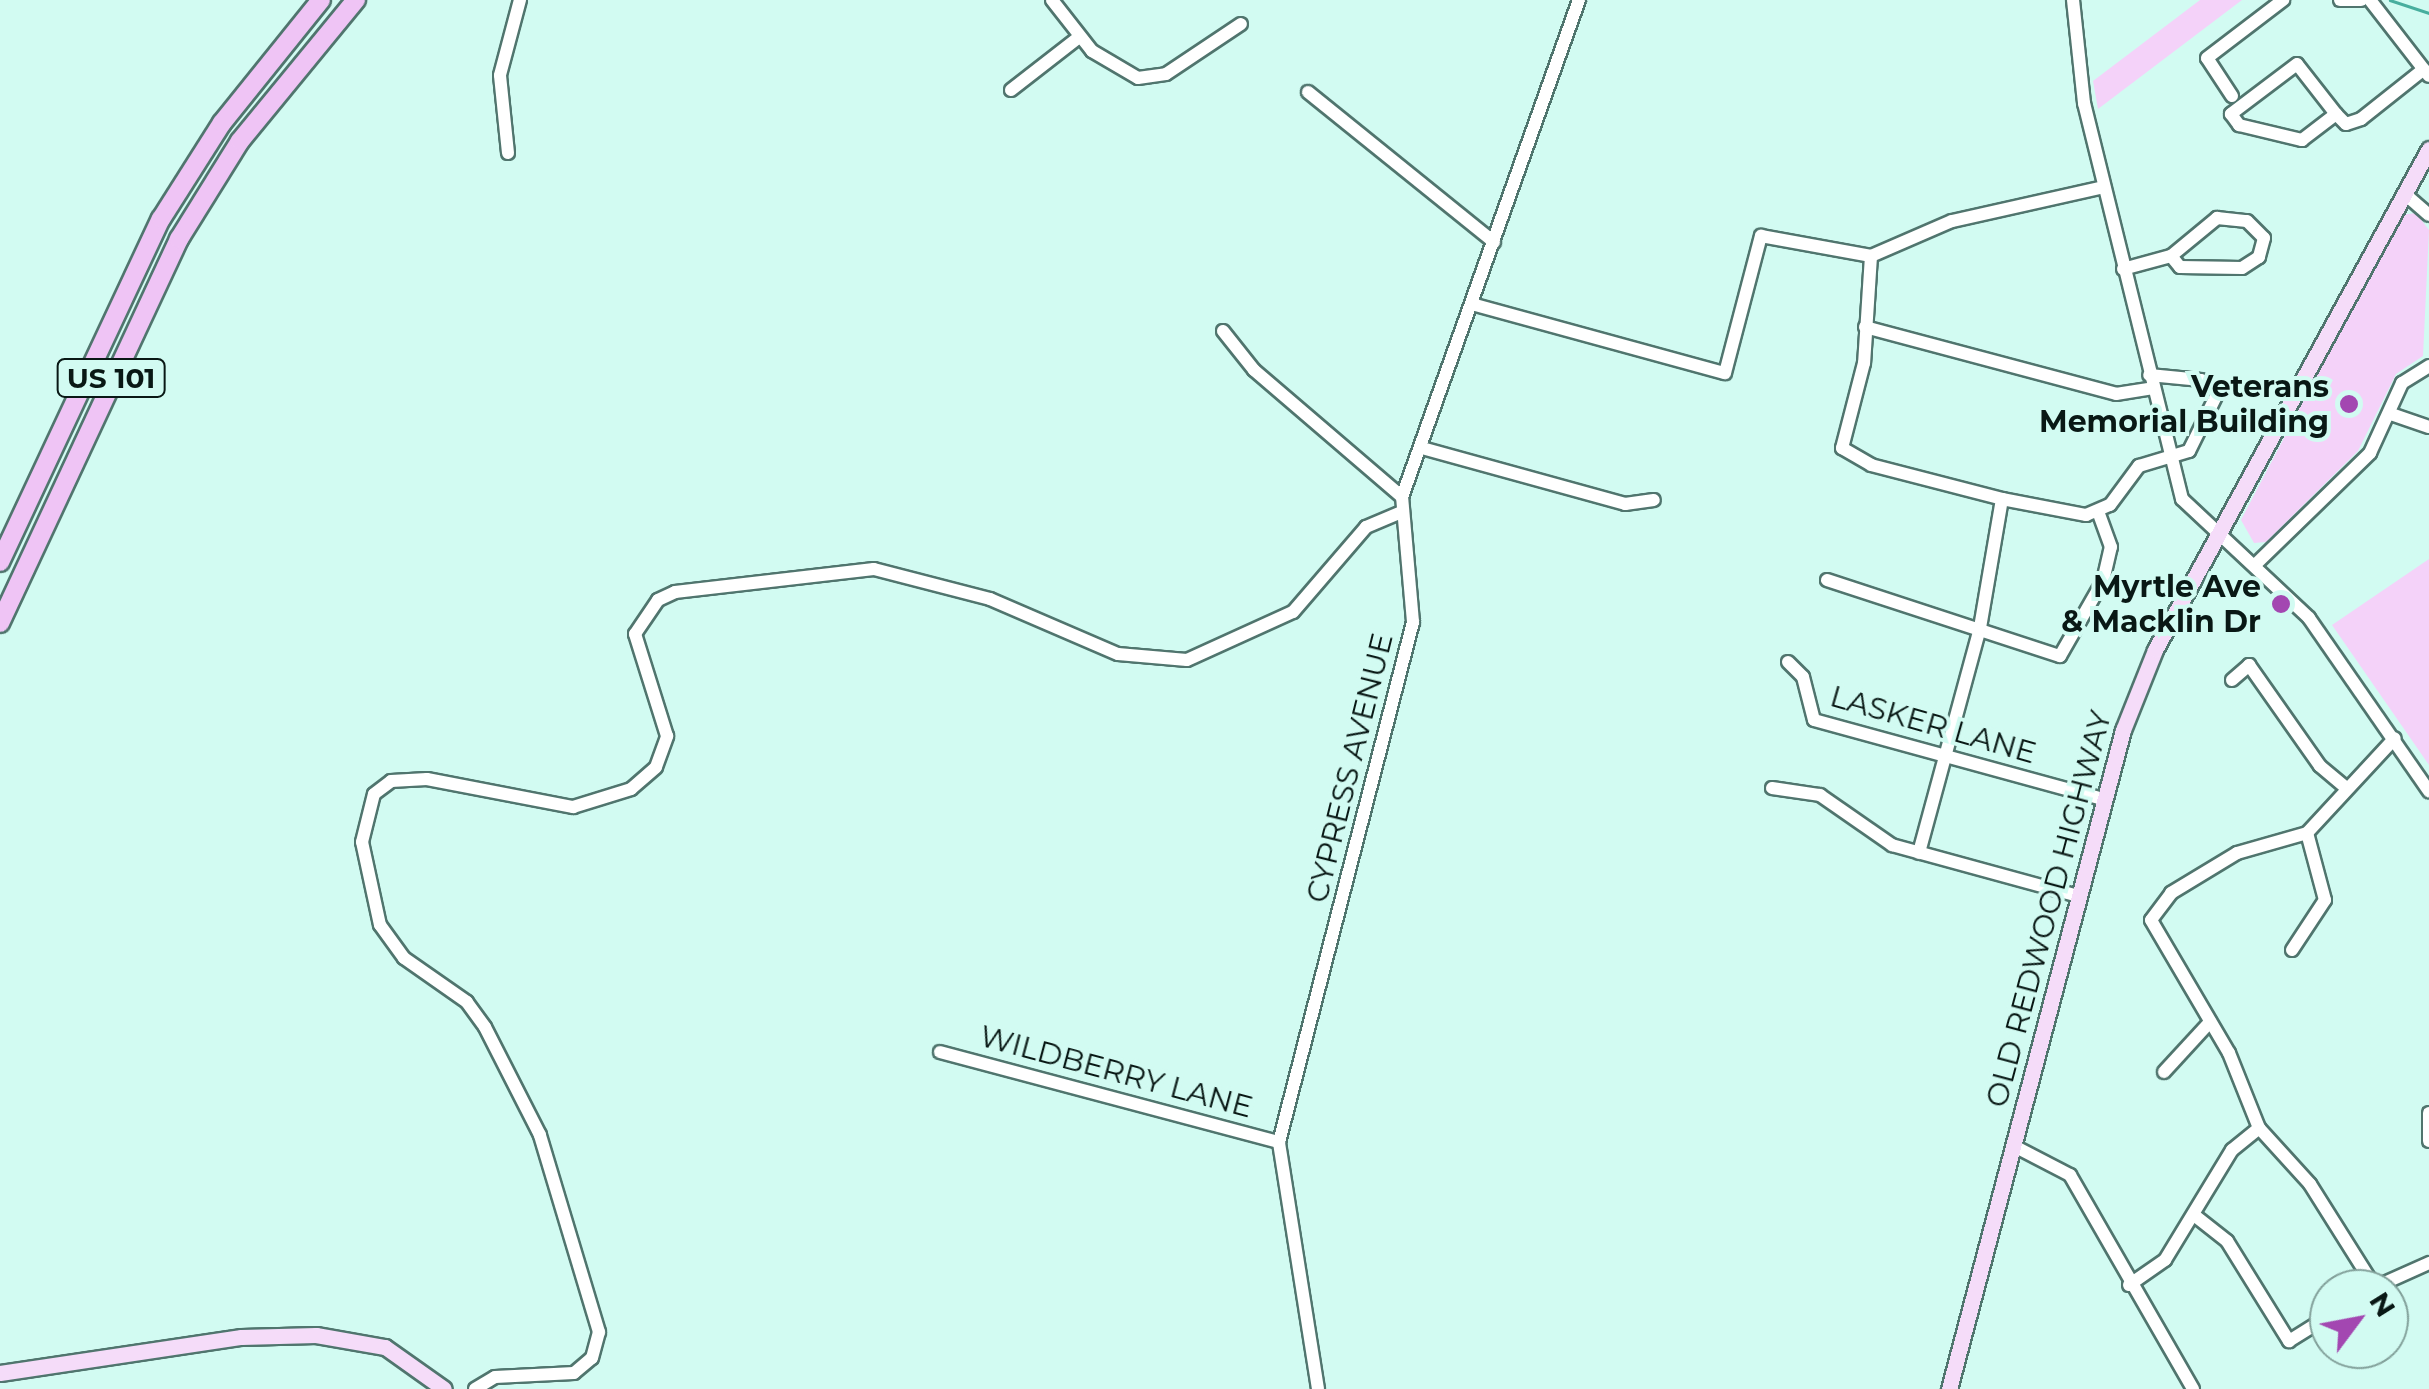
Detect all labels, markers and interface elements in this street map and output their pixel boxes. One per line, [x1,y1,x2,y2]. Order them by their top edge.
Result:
road number: US 101 [56,355,166,401]
place label: Veterans Memorial Building [2039,369,2329,440]
marker: Veterans Memorial Building [2338,393,2360,415]
place label: Myrtle Ave & Macklin Dr [2061,569,2261,640]
marker: Myrtle Ave & Macklin Dr [2270,593,2292,615]
street label: CYPRESS AVENUE [1299,630,1401,906]
street label: LASKER LANE [1826,678,2040,772]
street label: OLD REDWOOD HIGHWAY [1979,707,2119,1111]
street label: WILDBERRY LANE [976,1018,1256,1126]
north arrow [2309,1269,2409,1369]
text: N [2362,1286,2403,1323]

